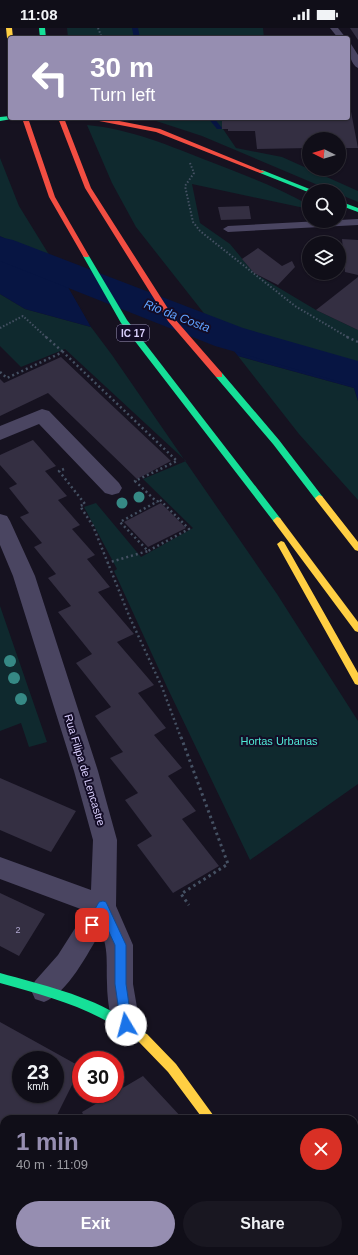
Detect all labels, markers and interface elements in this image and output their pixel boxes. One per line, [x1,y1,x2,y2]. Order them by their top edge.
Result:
text: 11:08 [20,6,58,23]
icon: left [24,52,76,104]
text: 30 m [90,52,154,83]
text: Turn left [90,85,155,105]
north arrow [302,132,346,176]
map controls [302,132,346,280]
button: search [302,184,346,228]
button: layers [302,236,346,280]
water label: Rio da Costa [142,297,212,335]
road number: IC 17 [117,325,149,341]
street label: Rua Filipa de Lencastre [62,713,108,827]
park label: Hortas Urbanas [240,735,318,747]
pin [75,908,109,942]
icon: arrive [81,914,103,936]
house number: 2 [15,925,21,935]
position arrow [105,1004,147,1046]
speed limit sign: 30 [72,1051,124,1103]
text: 23 [27,1061,49,1083]
text: km/h [27,1081,49,1092]
text: 1 min [16,1128,79,1155]
button: close [300,1128,342,1170]
text: 40 m · 11:09 [16,1157,88,1172]
button: Exit [16,1201,175,1247]
button: Share [183,1201,342,1247]

